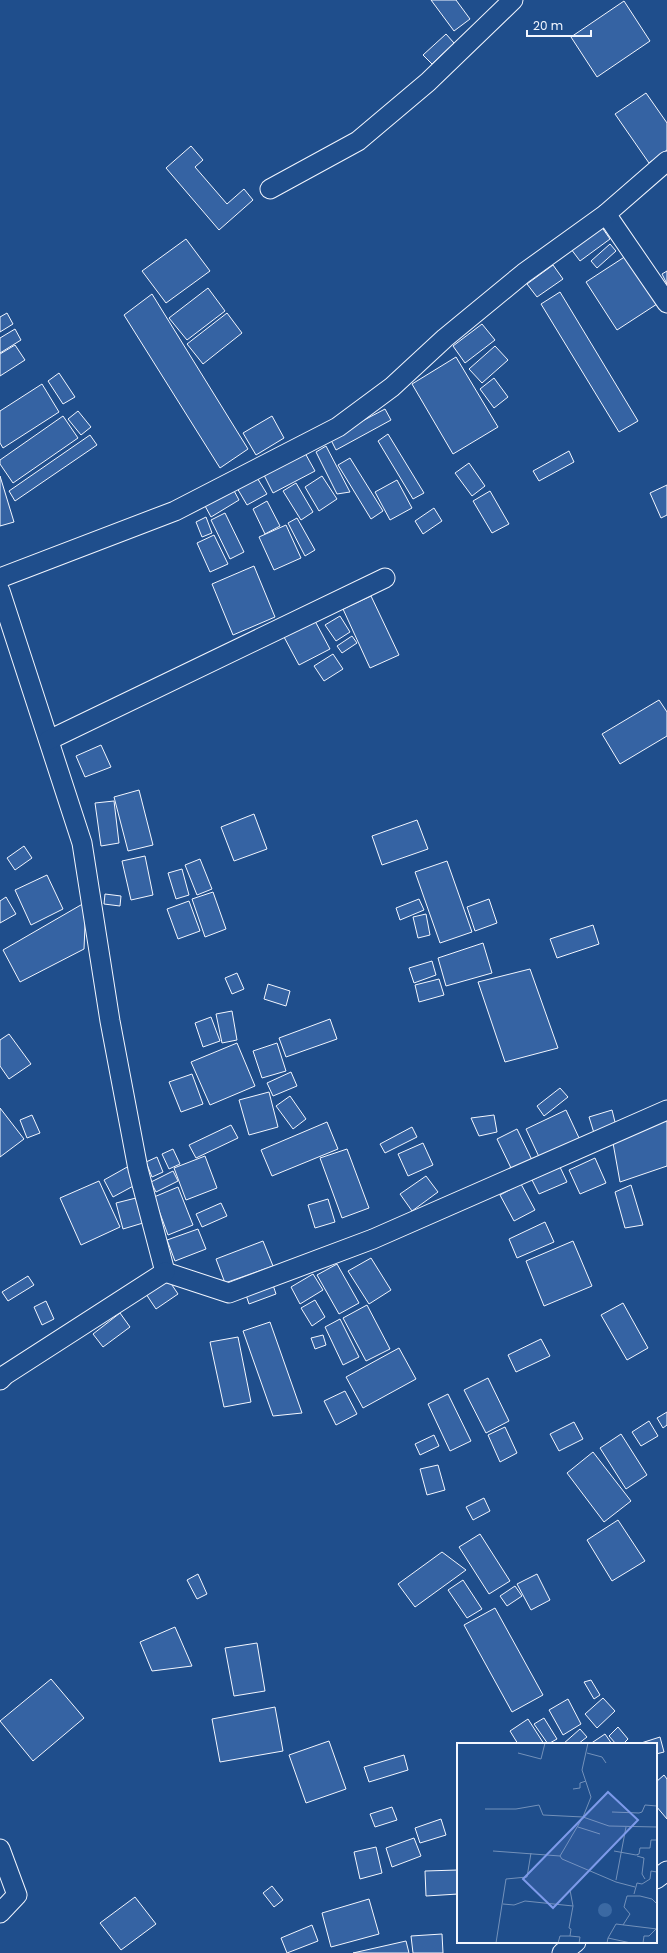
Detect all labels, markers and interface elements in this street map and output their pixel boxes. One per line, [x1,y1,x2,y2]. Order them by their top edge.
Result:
scale bar [527,12,591,38]
text: 20 m [533,17,563,34]
inset map [457,1743,657,1943]

